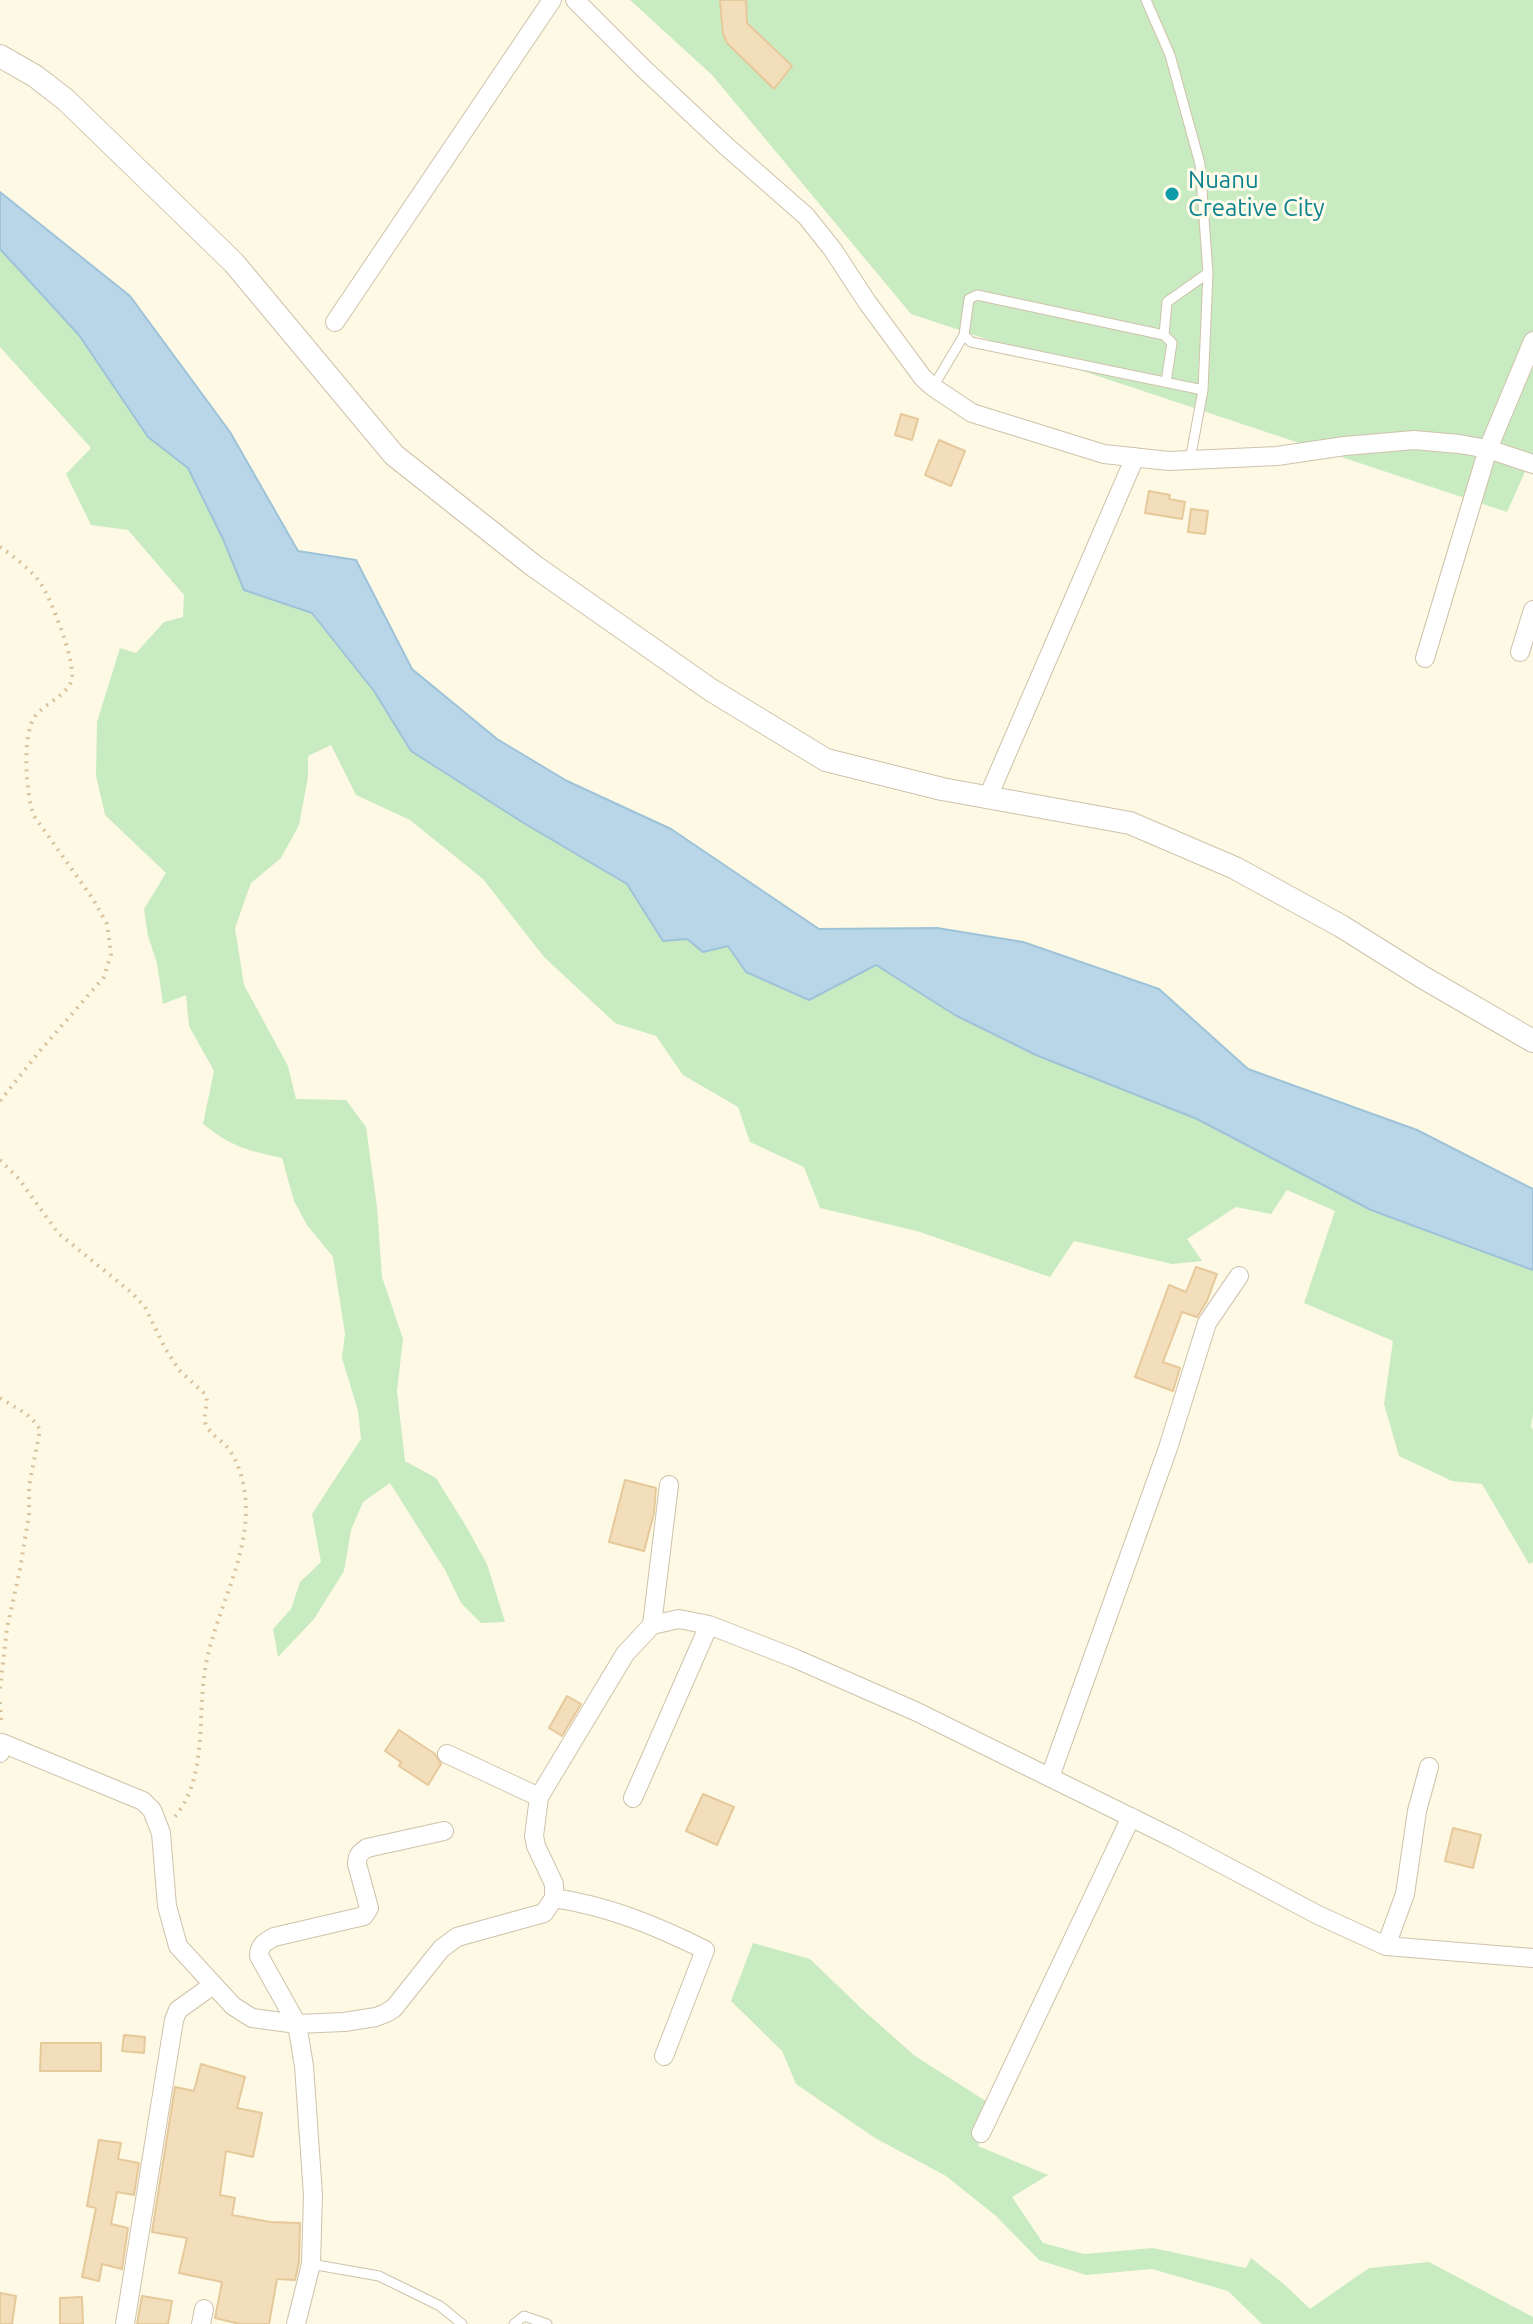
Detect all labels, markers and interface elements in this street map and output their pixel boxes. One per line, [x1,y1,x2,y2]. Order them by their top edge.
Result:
place label: Nuanu Creative City [1188,166,1325,222]
marker: Nuanu Creative City [1163,185,1181,203]

